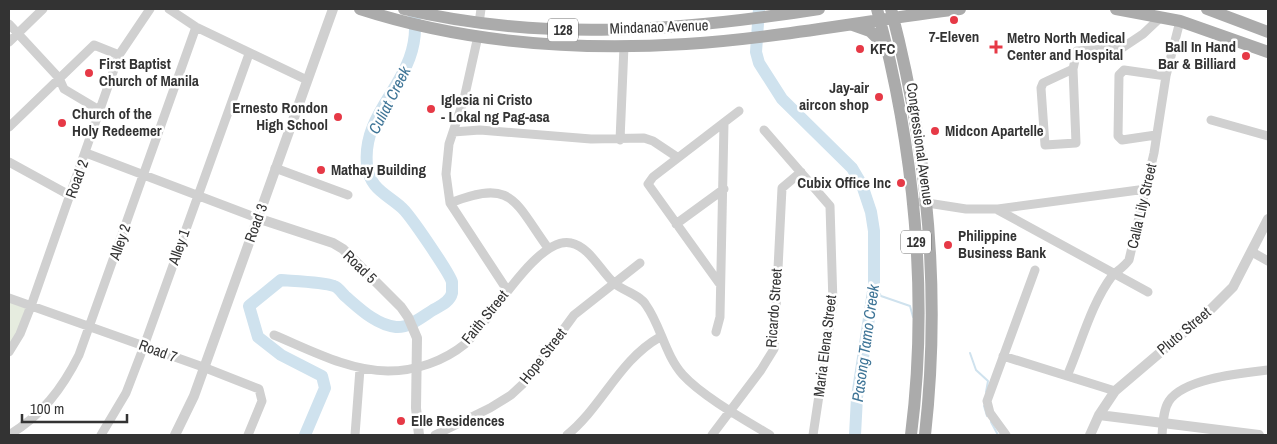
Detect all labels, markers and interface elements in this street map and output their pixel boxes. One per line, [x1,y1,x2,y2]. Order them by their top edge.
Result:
street label: Mindanao Avenue [609,14,709,39]
marker: 7-Eleven [948,14,960,26]
road number: 128 [548,18,578,42]
place label: 7-Eleven [929,26,979,47]
place label: Metro North Medical Center and Hospital [1007,27,1125,65]
place label: Ball In Hand Bar & Billiard [1158,36,1236,74]
place label: KFC [870,38,895,59]
marker: Metro North Medical Center and Hospital [989,40,1003,54]
marker: KFC [854,43,866,55]
marker: Ball In Hand Bar & Billiard [1240,50,1252,62]
place label: First Baptist Church of Manila [99,53,199,91]
water label: Culiat Creek [363,62,416,137]
marker: First Baptist Church of Manila [83,67,95,79]
place label: Jay-air aircon shop [799,77,869,115]
street label: Congressional Avenue [901,81,940,207]
place label: Iglesia ni Cristo - Lokal ng Pag-asa [441,89,550,127]
marker: Jay-air aircon shop [873,91,885,103]
place label: Ernesto Rondon High School [232,97,328,135]
place label: Church of the Holy Redeemer [72,103,162,141]
marker: Iglesia ni Cristo - Lokal ng Pag-asa [425,103,437,115]
marker: Ernesto Rondon High School [332,111,344,123]
marker: Church of the Holy Redeemer [56,117,68,129]
place label: Midcon Apartelle [945,120,1044,141]
marker: Midcon Apartelle [929,125,941,137]
street label: Road 2 [60,156,93,201]
place label: Mathay Building [331,159,426,180]
street label: Calla Lily Street [1122,161,1162,251]
marker: Mathay Building [315,164,327,176]
place label: Cubix Office Inc [797,172,891,193]
marker: Cubix Office Inc [895,177,907,189]
street label: Road 3 [239,200,272,245]
street label: Alley 2 [103,221,136,264]
place label: Philippine Business Bank [958,225,1046,263]
street label: Alley 1 [162,226,195,269]
road number: 129 [901,230,931,253]
marker: Philippine Business Bank [942,239,954,251]
street label: Road 5 [339,245,382,288]
street label: Ricardo Street [760,267,787,348]
water label: Pasong Tamo Creek [846,282,884,403]
street label: Faith Street [456,285,513,348]
street label: Maria Elena Street [808,293,841,398]
street label: Pluto Street [1152,302,1215,359]
street label: Hope Street [514,323,571,388]
street label: Road 7 [136,334,181,367]
scale bar [22,392,128,424]
text: 100 m [30,398,64,419]
place label: Elle Residences [411,410,505,431]
marker: Elle Residences [395,415,407,427]

